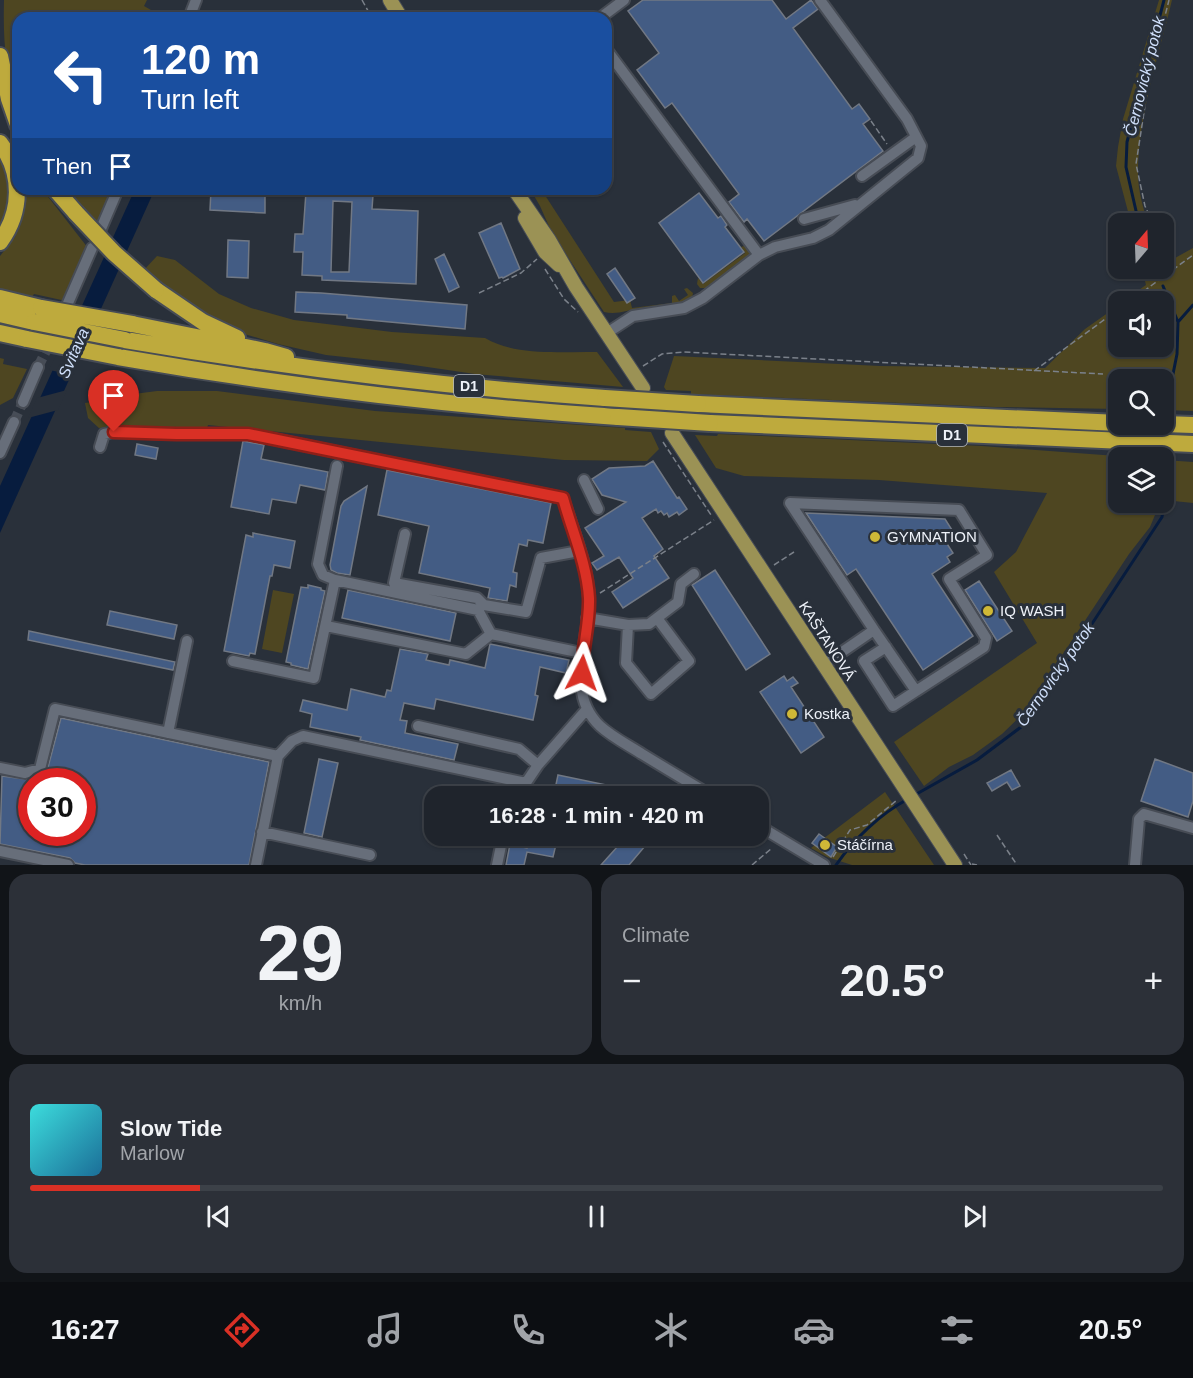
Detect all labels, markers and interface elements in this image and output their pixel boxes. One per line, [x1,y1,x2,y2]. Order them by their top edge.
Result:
water label: Černovický potok [1120,13,1168,138]
icon: left [42,36,120,114]
text: 120 m [141,36,260,83]
text: Turn left [141,85,239,115]
icon: arrive [104,150,137,183]
text: Then [42,154,92,179]
north arrow [1108,213,1174,279]
map controls [1108,213,1174,513]
button: sound [1108,291,1174,357]
water label: Svitava [55,326,92,381]
button: search [1108,369,1174,435]
pin [88,370,139,432]
road number: D1 [454,375,484,397]
icon: arrive [97,379,130,412]
road number: D1 [937,424,967,446]
button: layers [1108,447,1174,513]
place label: GYMNATION [887,528,977,545]
marker: GYMNATION [868,530,882,544]
street label: KAŠTANOVÁ [796,598,859,683]
place label: IQ WASH [1000,602,1064,619]
marker: IQ WASH [981,604,995,618]
water label: Černovický potok [1012,618,1098,729]
position arrow [550,641,614,705]
place label: Kostka [804,705,851,722]
marker: Kostka [785,707,799,721]
speed limit sign: 30 [18,768,96,846]
text: 16:28 · 1 min · 420 m [489,803,704,828]
place label: Stáčírna [837,836,894,853]
marker: Stáčírna [818,838,832,852]
text: 29 [257,909,344,997]
text: Climate [622,924,690,946]
text: 20.5° [840,955,945,1006]
text: − [622,962,641,999]
text: + [1144,962,1163,999]
text: km/h [279,992,322,1014]
text: Slow Tide [120,1116,222,1141]
text: Marlow [120,1142,184,1164]
icon: previous [202,1200,235,1233]
icon: pause [580,1200,613,1233]
icon: next [958,1200,991,1233]
icon: directions [221,1309,263,1351]
icon: music [364,1309,406,1351]
icon: phone [507,1309,549,1351]
icon: climate [650,1309,692,1351]
icon: car [793,1309,835,1351]
icon: filters [936,1309,978,1351]
text: 16:27 [51,1315,120,1345]
text: 20.5° [1079,1315,1142,1345]

